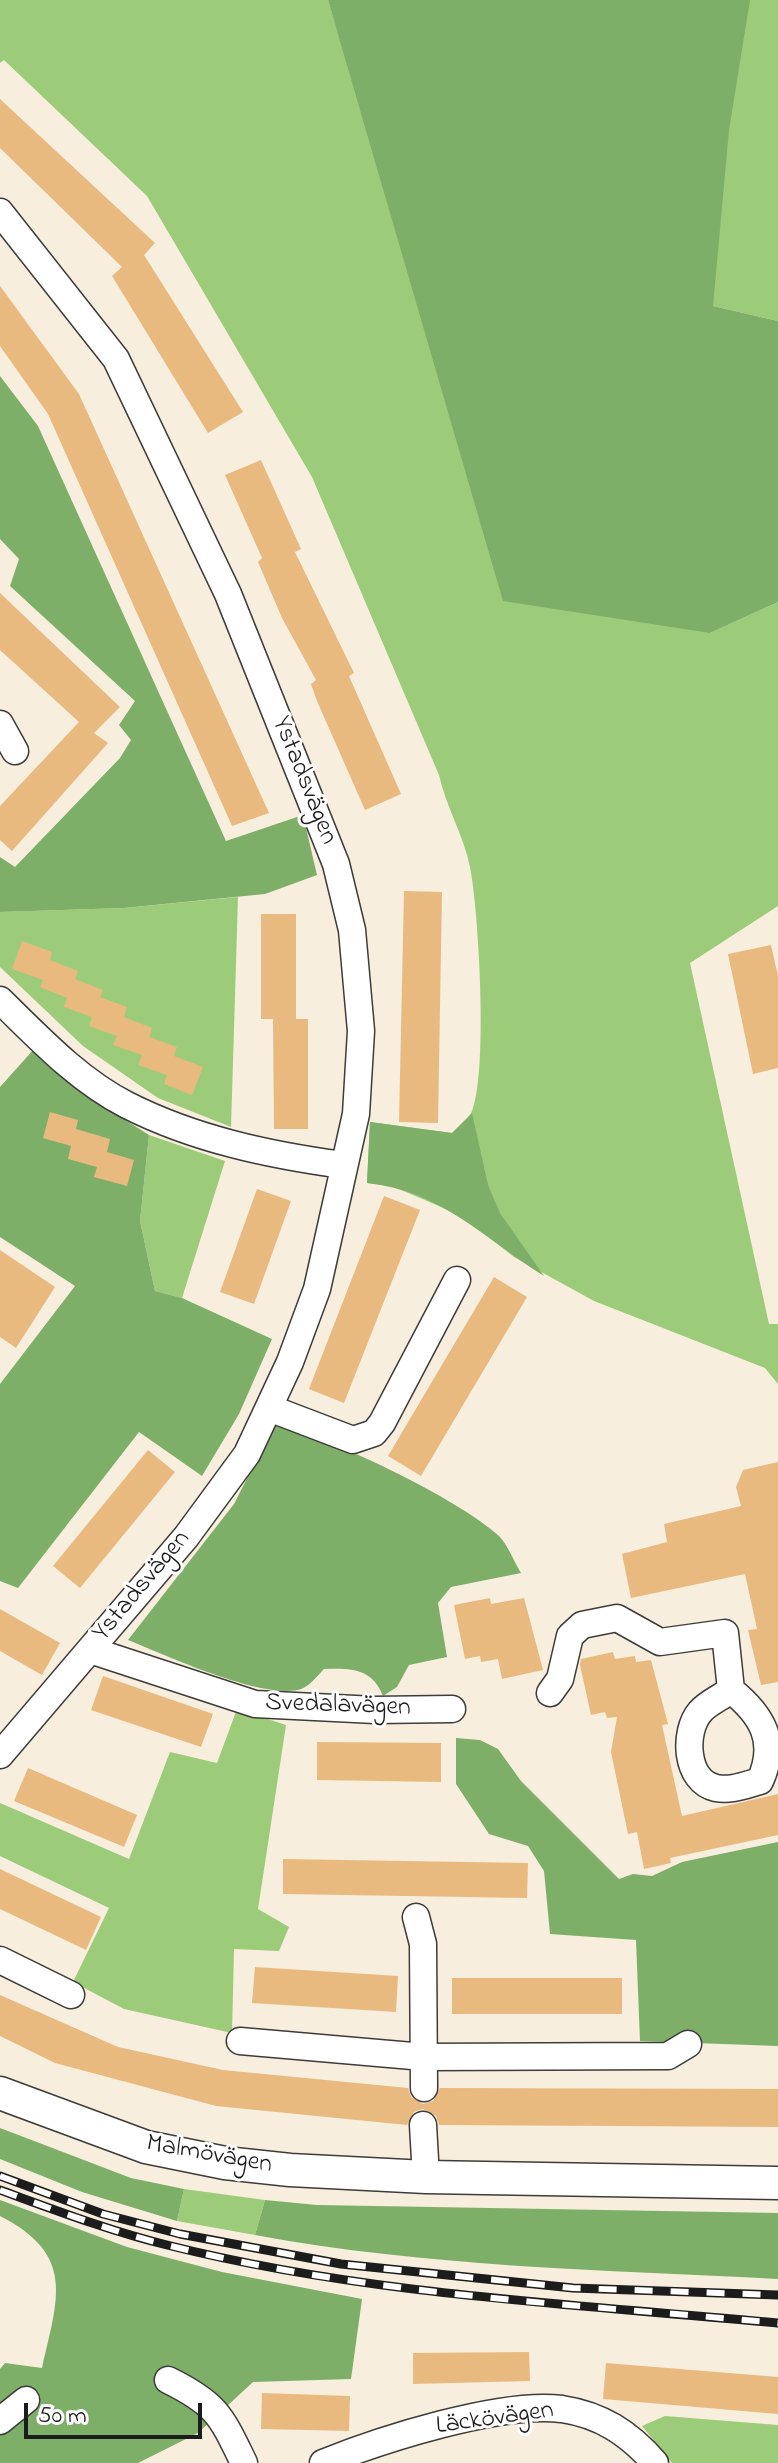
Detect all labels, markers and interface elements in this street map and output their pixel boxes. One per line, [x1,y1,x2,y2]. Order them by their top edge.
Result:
street label: Ystadsvägen [263,713,343,849]
street label: Ystadsvägen [88,1525,198,1649]
street label: Svedalavägen [265,1689,411,1725]
street label: Malmövägen [144,2130,274,2182]
scale bar [28,2387,206,2437]
street label: Läckövägen [434,2396,556,2444]
text: 50 m [38,2399,87,2434]

